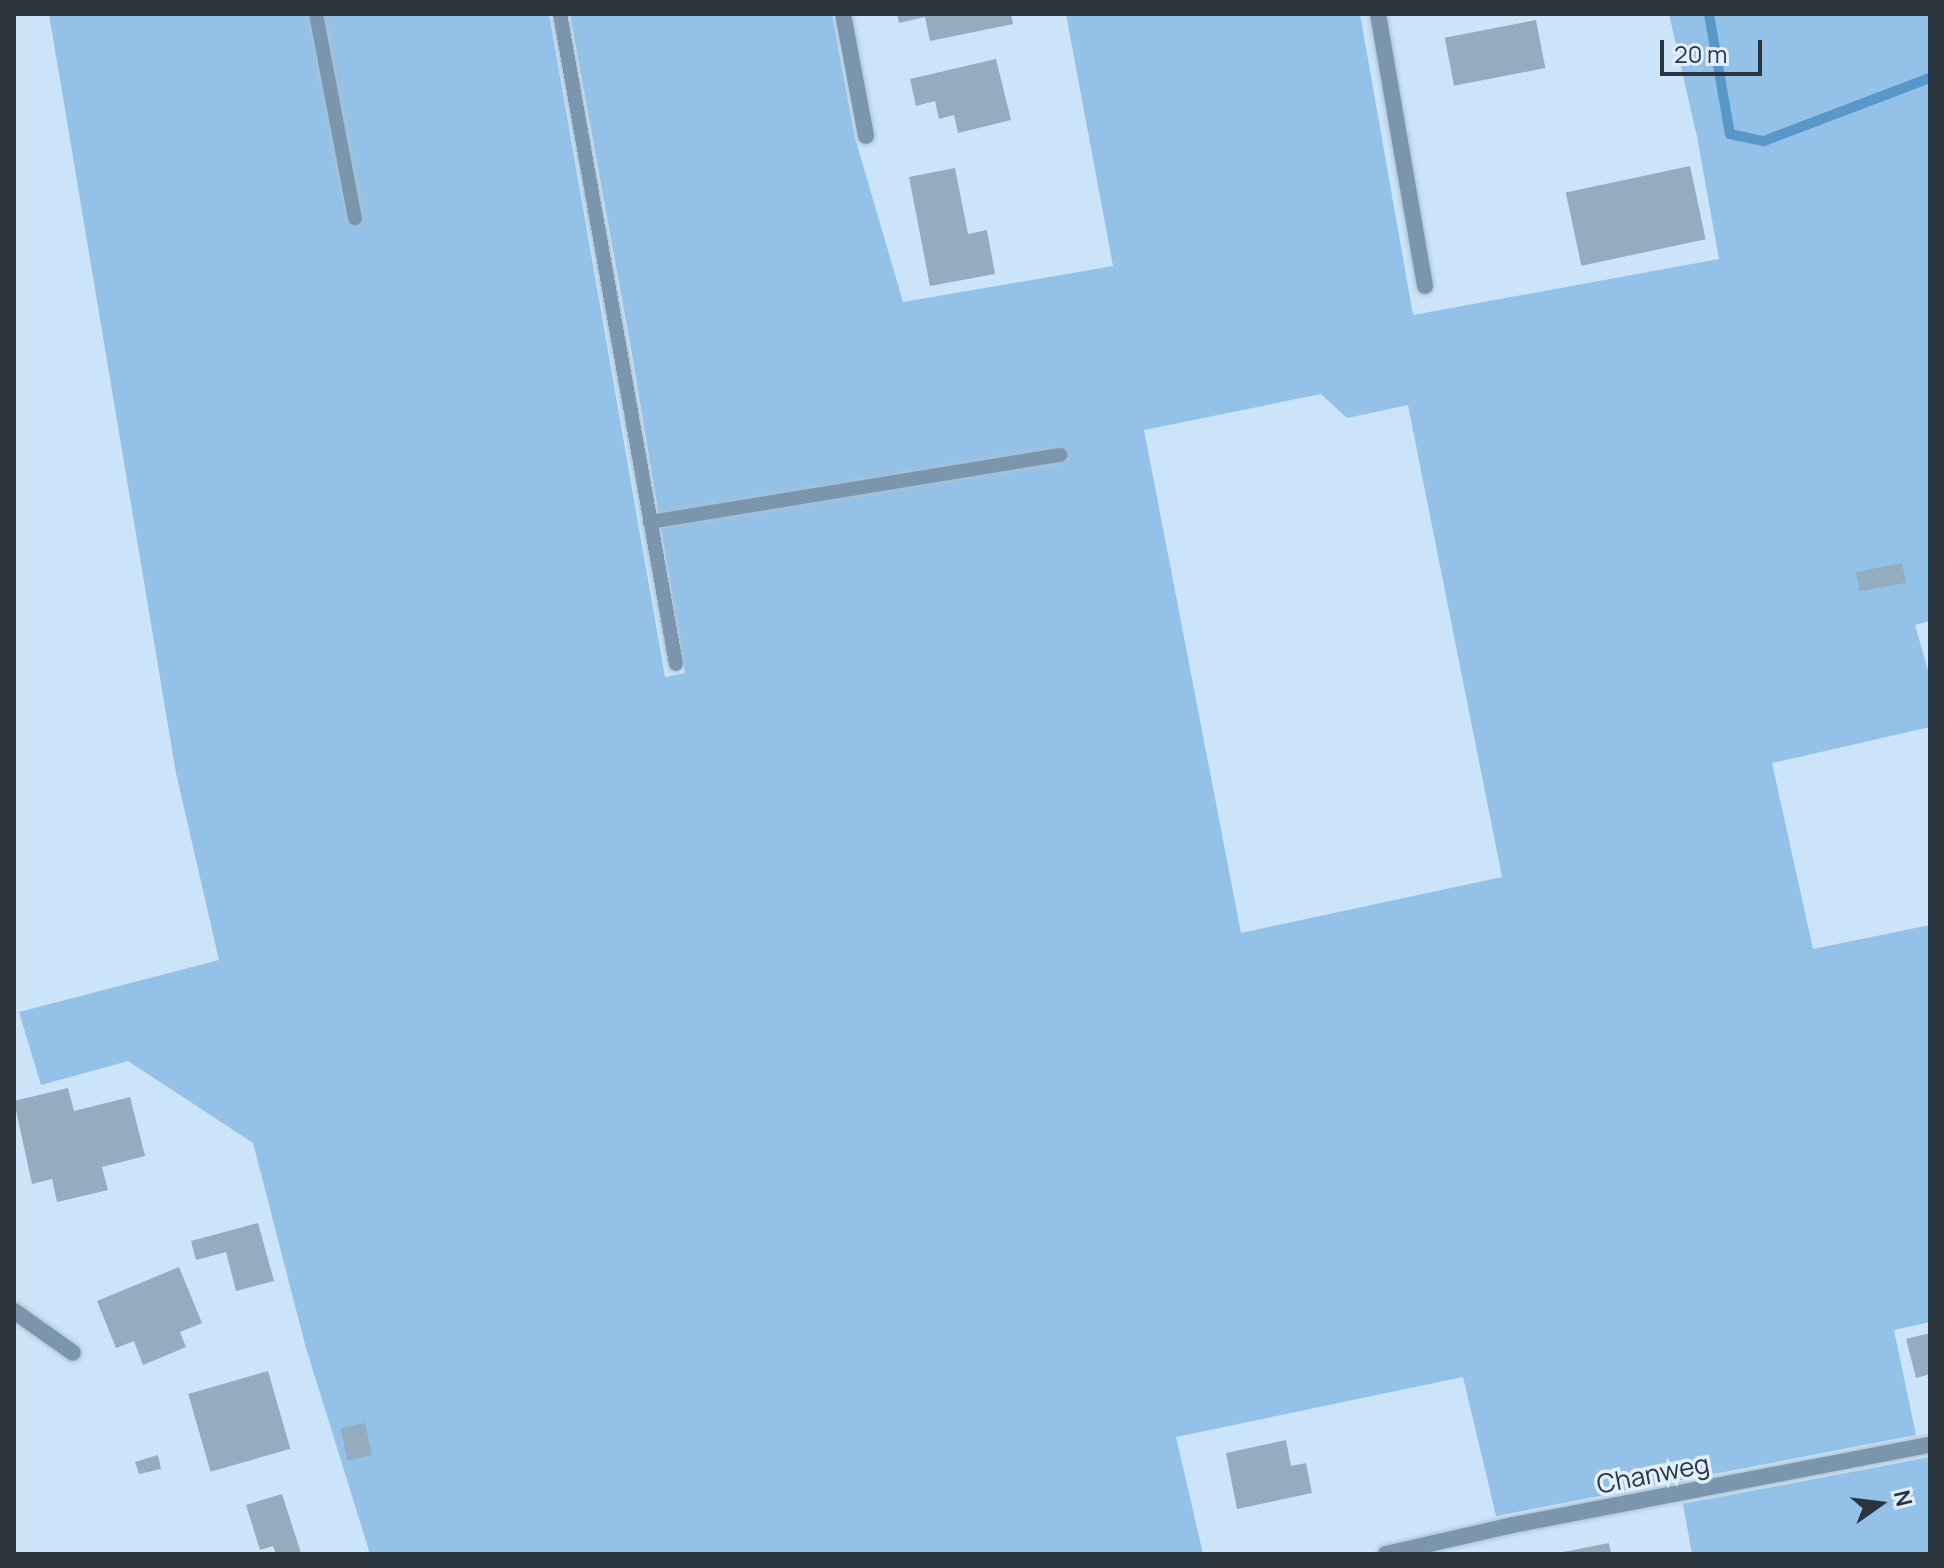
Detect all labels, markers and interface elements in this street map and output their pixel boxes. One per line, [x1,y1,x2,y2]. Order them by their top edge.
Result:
scale bar [1664,24,1766,74]
text: 20 m [1674,37,1727,70]
street label: Chanweg [1594,1448,1712,1500]
north arrow [1840,1464,1920,1544]
text: N [1887,1487,1920,1509]

